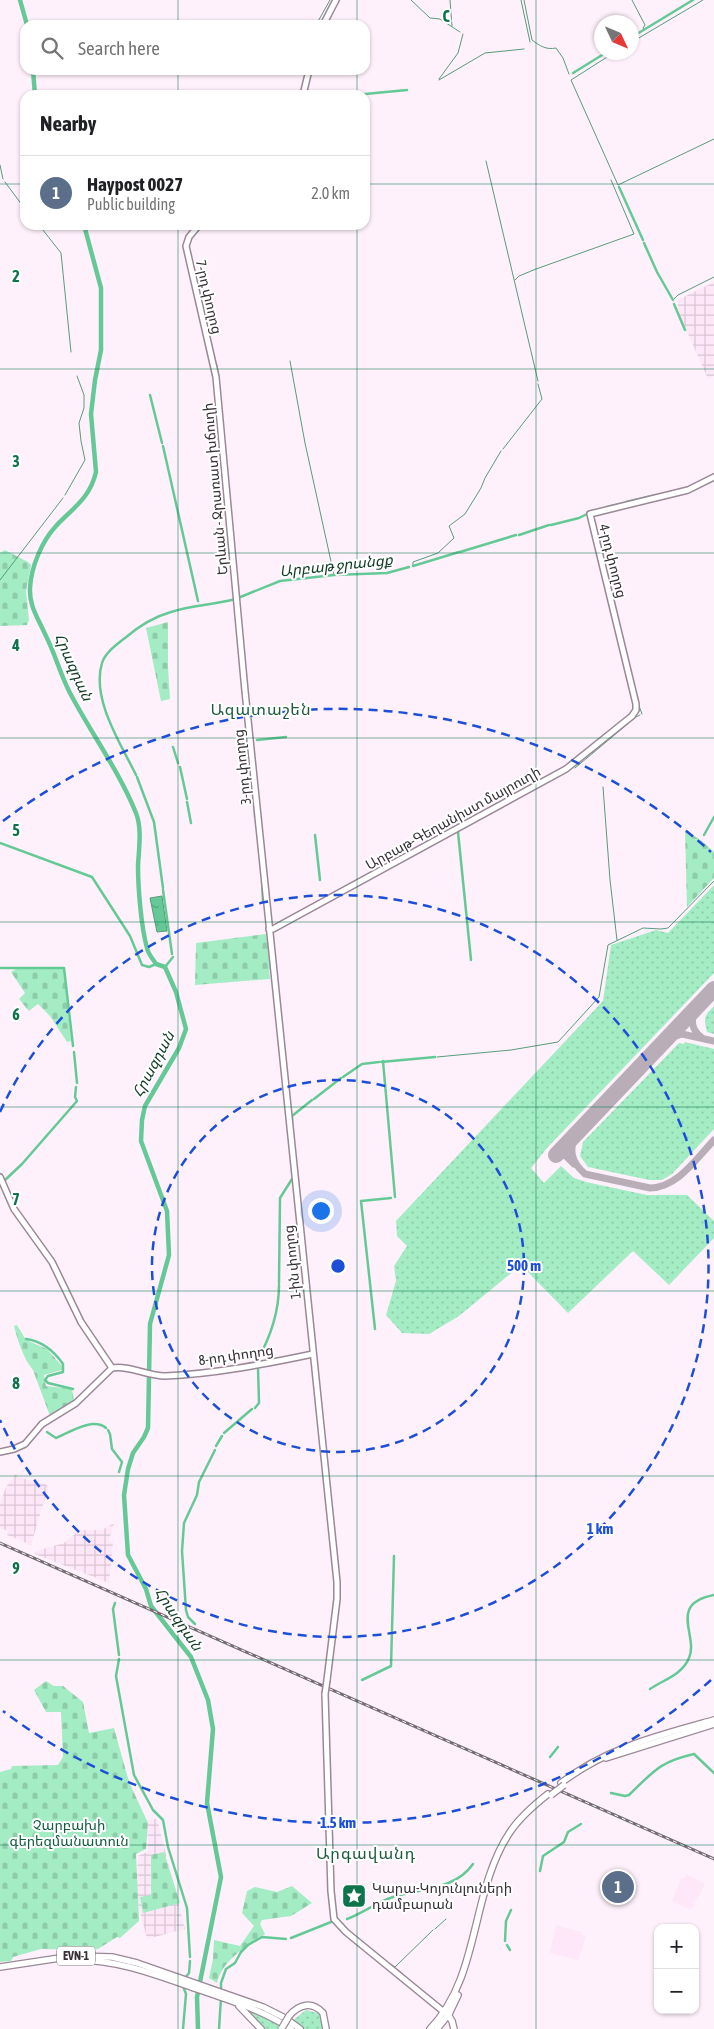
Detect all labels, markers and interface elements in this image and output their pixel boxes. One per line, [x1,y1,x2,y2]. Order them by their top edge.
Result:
text: C [442,7,450,25]
north arrow [594,15,639,60]
search box [20,20,370,75]
icon: search [38,34,66,62]
text: Search here [78,37,160,59]
text: Nearby [40,111,96,135]
text: Haypost 0027 [87,173,183,195]
text: 1 [52,184,60,202]
text: 2.0 km [311,184,350,202]
text: Public building [87,195,175,213]
street label: 7-րդ փողոց [193,258,225,336]
text: 2 [12,267,20,285]
street label: Երևան - Ջրառատ խճուղի [199,402,231,576]
text: 3 [12,452,20,470]
street label: 4-րդ փողոց [596,522,630,600]
water label: Արբաթ ջրանցք [279,550,395,580]
water label: Հրազդան [51,631,97,705]
text: 4 [11,636,20,654]
district label: Ազատաշեն [211,700,312,719]
street label: 3-րդ փողոց [230,729,254,805]
street label: Արբաթ-Գեղանիստ մայրուղի [363,763,543,873]
text: 5 [12,821,20,839]
text: 6 [12,1005,20,1023]
water label: Հրազդան [129,1027,179,1100]
text: 7 [12,1190,20,1208]
your location [308,1198,334,1224]
street label: 1-ին փողոց [280,1224,304,1300]
centre of rings [329,1257,347,1275]
text: 500 m [507,1257,541,1274]
street label: 8-րդ փողոց [197,1342,275,1368]
text: 8 [12,1374,20,1392]
text: 1 km [587,1520,613,1537]
text: 9 [12,1559,20,1577]
water label: Հրազդան [151,1584,207,1655]
text: 1.5 km [320,1814,356,1831]
park label: Չարբախի գերեզմանատուն [9,1817,129,1849]
district label: Արգավանդ [316,1844,416,1863]
pin: 1 [602,1868,634,1906]
place label: Կարա-Կոյունլուների դամբարան [372,1880,512,1912]
place icon: Կարա-Կոյունլուների դամբարան [341,1883,367,1909]
map controls [654,1924,699,2014]
button: + [654,1924,699,1969]
road number: EVN-1 [57,1946,95,1965]
button: − [654,1969,699,2014]

